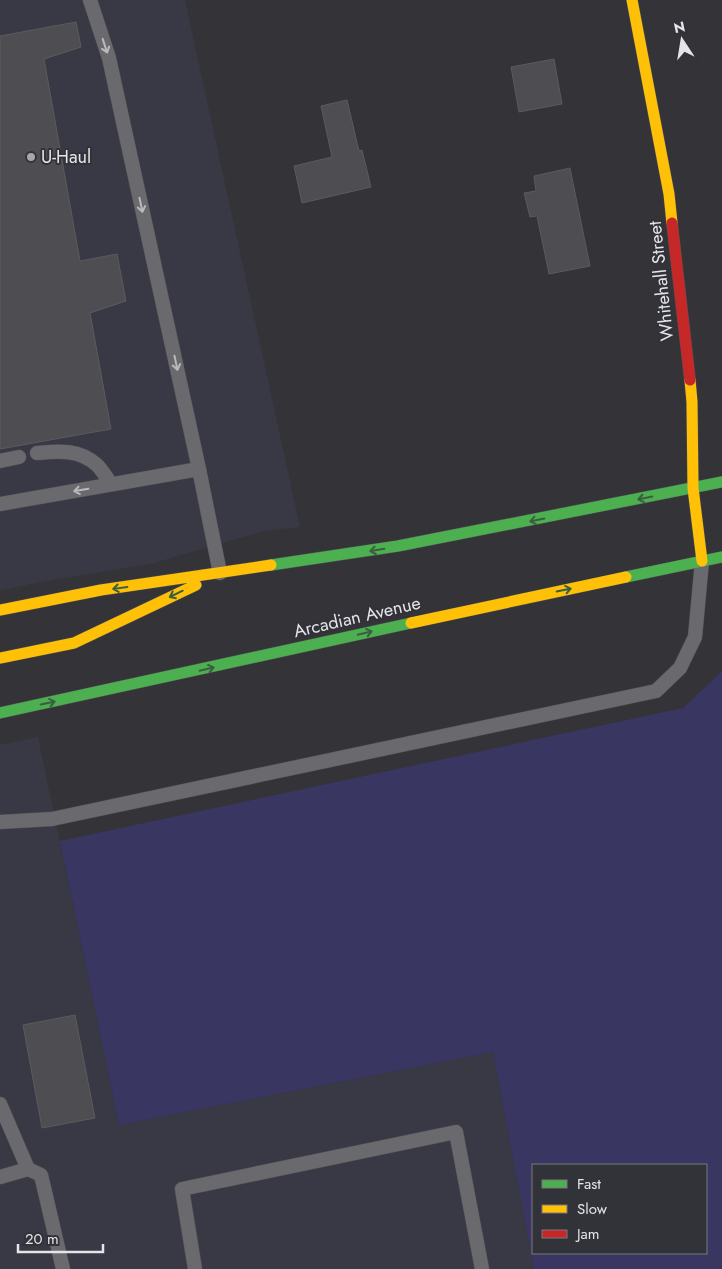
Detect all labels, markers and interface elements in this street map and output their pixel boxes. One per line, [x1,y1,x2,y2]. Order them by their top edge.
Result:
north arrow [657,15,707,65]
text: N [672,16,687,38]
one-way arrow [101,38,110,54]
place label: U-Haul [41,144,91,170]
marker: U-Haul [25,151,37,163]
one-way arrow [137,196,146,212]
street label: Whitehall Street [642,219,680,342]
one-way arrow [172,355,181,371]
one-way arrow [73,485,89,495]
one-way arrow [638,494,654,503]
one-way arrow [529,515,545,525]
one-way arrow [369,545,385,555]
one-way arrow [112,583,128,593]
one-way arrow [555,584,571,594]
one-way arrow [169,590,184,599]
street label: Arcadian Avenue [291,590,423,644]
one-way arrow [357,628,373,637]
one-way arrow [198,664,214,673]
one-way arrow [39,698,55,707]
legend [532,1164,707,1254]
text: Fast [577,1173,601,1195]
text: Slow [577,1198,608,1220]
scale bar [18,1222,102,1254]
text: Jam [575,1223,600,1245]
text: 20 m [25,1228,59,1250]

